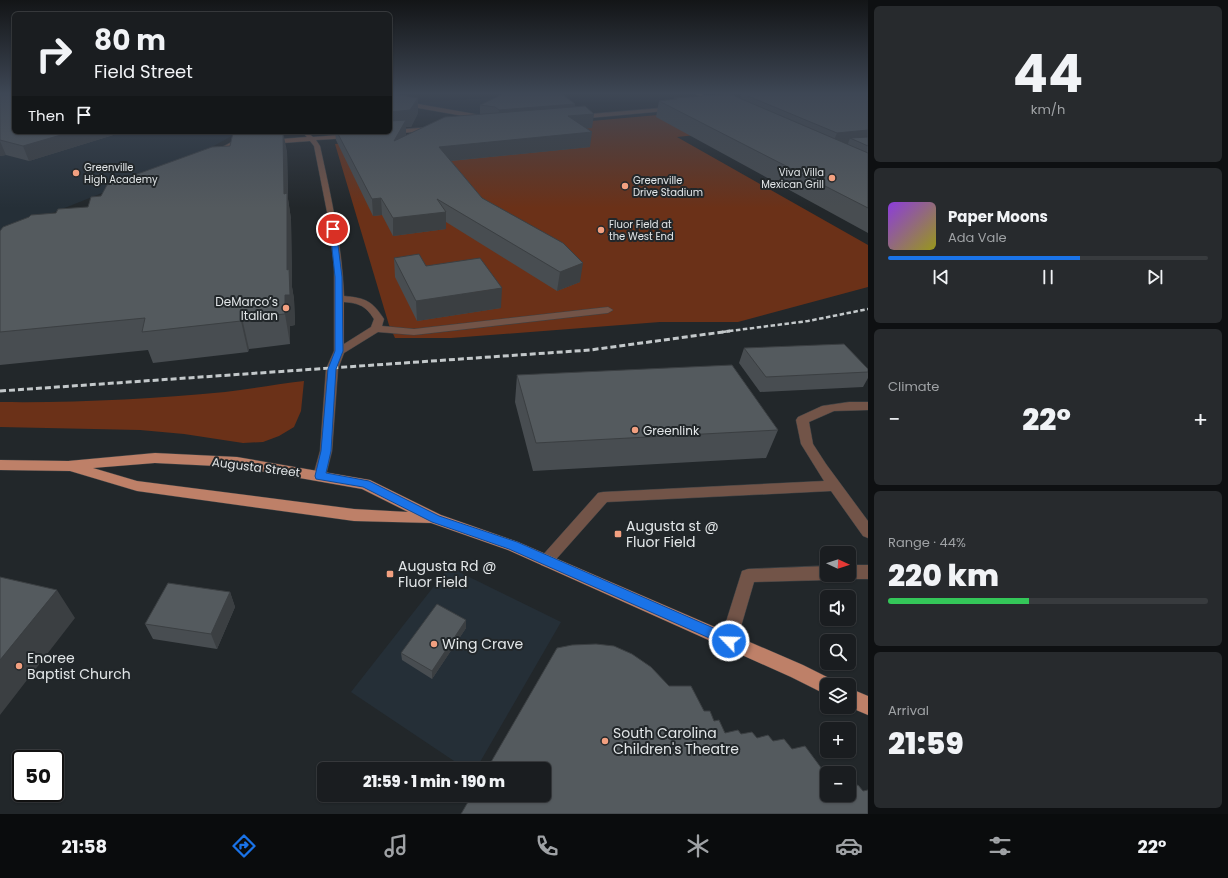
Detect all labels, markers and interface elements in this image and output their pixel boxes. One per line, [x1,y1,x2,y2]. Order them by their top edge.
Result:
text: 80 m [94,21,166,60]
icon: right [28,28,80,80]
text: 44 [1013,37,1083,110]
text: Field Street [94,59,193,84]
text: km/h [1031,100,1065,119]
icon: arrive [73,104,95,126]
text: Then [28,105,65,126]
place label: Greenville High Academy [84,160,158,187]
place label: Viva Villa Mexican Grill [761,165,824,192]
marker: Greenville High Academy [71,168,81,178]
place label: Greenville Drive Stadium [633,173,703,200]
marker: Viva Villa Mexican Grill [827,173,837,183]
marker: Greenville Drive Stadium [620,181,630,191]
text: Paper Moons [948,206,1048,227]
pin [316,212,350,246]
place label: Fluor Field at the West End [609,217,674,244]
icon: arrive [322,218,344,240]
marker: Fluor Field at the West End [596,225,606,235]
text: Ada Vale [948,228,1007,247]
icon: previous [930,266,952,288]
icon: pause [1037,266,1059,288]
icon: next [1144,266,1166,288]
place label: DeMarco’s Italian [215,293,278,324]
marker: DeMarco’s Italian [281,303,291,313]
text: Climate [888,377,939,396]
text: 22° [1022,398,1071,441]
text: − [888,404,900,435]
text: + [1193,404,1208,435]
place label: Greenlink [643,422,700,439]
marker: Greenlink [630,425,640,435]
street label: Augusta Street [211,453,301,481]
place label: Augusta st @ Fluor Field [626,516,719,552]
marker: Augusta st @ Fluor Field [613,529,623,539]
text: Range · 44% [888,533,966,552]
north arrow [820,546,856,582]
map controls [820,546,856,802]
text: 220 km [888,554,999,597]
place label: Augusta Rd @ Fluor Field [398,556,496,592]
marker: Augusta Rd @ Fluor Field [385,569,395,579]
button: sound [820,590,856,626]
position arrow [708,620,750,662]
place label: Wing Crave [442,634,524,654]
button: search [820,634,856,670]
marker: Wing Crave [429,639,439,649]
place label: Enoree Baptist Church [27,648,131,684]
marker: Enoree Baptist Church [14,661,24,671]
button: layers [820,678,856,714]
text: Arrival [888,701,929,720]
button: + [820,722,856,758]
text: 21:59 [888,722,964,765]
place label: South Carolina Children's Theatre [613,723,739,759]
marker: South Carolina Children's Theatre [600,736,610,746]
speed limit sign: 50 [12,750,64,802]
button: − [820,766,856,802]
text: 21:59 · 1 min · 190 m [363,771,505,792]
icon: directions [230,832,258,860]
icon: music [382,832,410,860]
icon: phone [533,832,561,860]
icon: climate [684,832,712,860]
icon: car [835,832,863,860]
icon: filters [986,832,1014,860]
text: 21:58 [62,834,107,859]
text: 22° [1137,834,1166,859]

